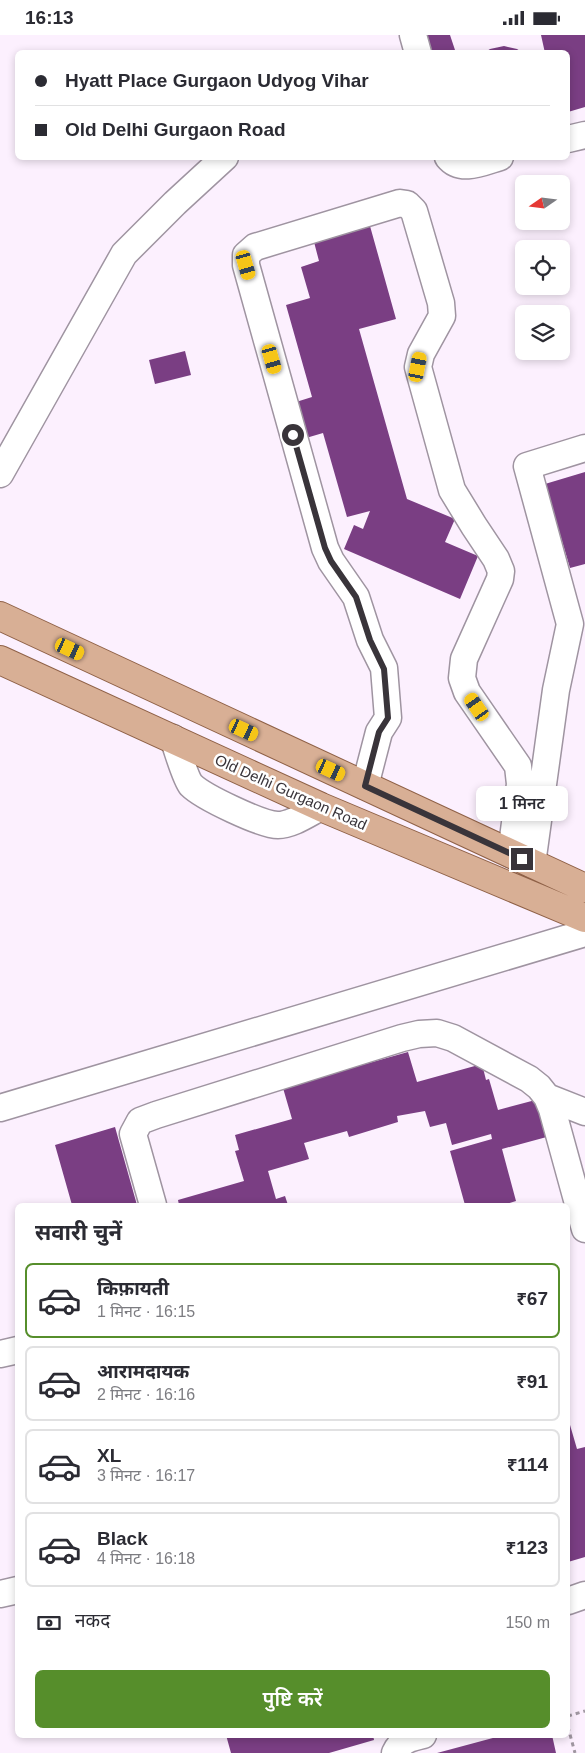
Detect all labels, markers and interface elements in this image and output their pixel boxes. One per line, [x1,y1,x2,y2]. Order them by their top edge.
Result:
text: 16:13 [25,7,74,28]
text: Hyatt Place Gurgaon Udyog Vihar [65,70,369,91]
text: Old Delhi Gurgaon Road [65,119,286,140]
north arrow [515,175,570,230]
map controls [515,175,570,360]
button: locate [515,240,570,295]
car [234,249,257,281]
button: layers [515,305,570,360]
car [260,343,283,375]
car [407,351,428,383]
route start [282,424,304,446]
car [53,636,86,662]
car [462,690,491,724]
car [227,717,260,743]
street label: Old Delhi Gurgaon Road [213,751,369,833]
car [314,757,347,783]
callout: 1 मिनट [476,787,568,821]
text: 1 मिनट [499,795,545,812]
route end [511,848,533,870]
text: सवारी चुनें [35,1220,122,1245]
icon: car [37,1278,82,1323]
text: किफ़ायती [97,1278,169,1299]
text: ₹67 [516,1288,548,1309]
text: 1 मिनट · 16:15 [97,1303,195,1320]
icon: car [37,1361,82,1406]
text: आरामदायक [97,1361,189,1382]
text: ₹91 [516,1371,548,1392]
text: 2 मिनट · 16:16 [97,1386,195,1403]
icon: car [37,1444,82,1489]
text: XL [97,1445,121,1466]
text: ₹114 [507,1454,548,1475]
text: 3 मिनट · 16:17 [97,1467,195,1484]
icon: car [37,1527,82,1572]
text: Black [97,1528,148,1549]
text: ₹123 [506,1537,548,1558]
text: 4 मिनट · 16:18 [97,1550,195,1567]
icon: cash [35,1609,63,1637]
text: नकद [75,1610,110,1631]
text: 150 m [506,1614,550,1631]
button: पुष्टि करें [35,1670,550,1728]

